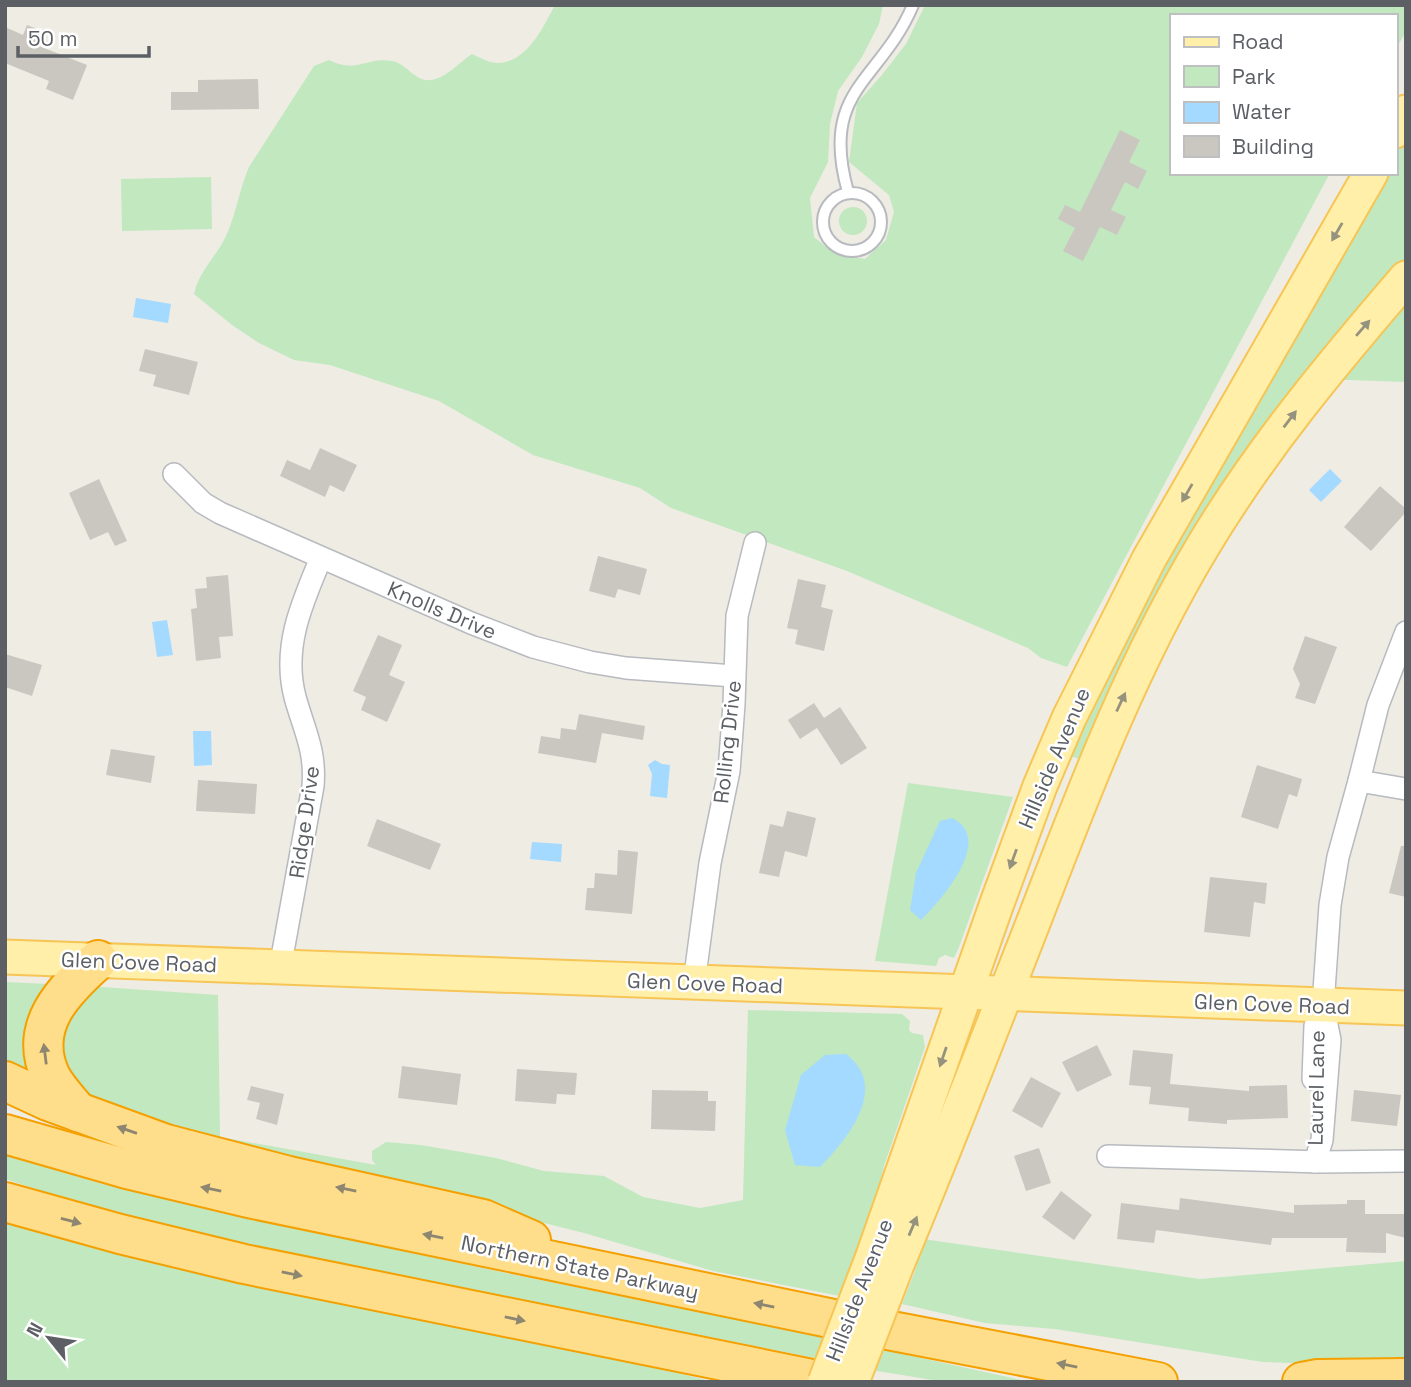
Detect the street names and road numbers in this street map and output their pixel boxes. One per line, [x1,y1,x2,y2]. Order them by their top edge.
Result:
street label: Knolls Drive [383,575,501,645]
street label: Rolling Drive [707,679,747,805]
street label: Hillside Avenue [1012,683,1096,833]
street label: Ridge Drive [283,764,325,880]
street label: Glen Cove Road [61,946,217,978]
street label: Glen Cove Road [627,967,783,999]
street label: Glen Cove Road [1194,988,1350,1020]
street label: Laurel Lane [1301,1030,1331,1146]
street label: Hillside Avenue [819,1215,899,1365]
street label: Northern State Parkway [459,1229,701,1305]

